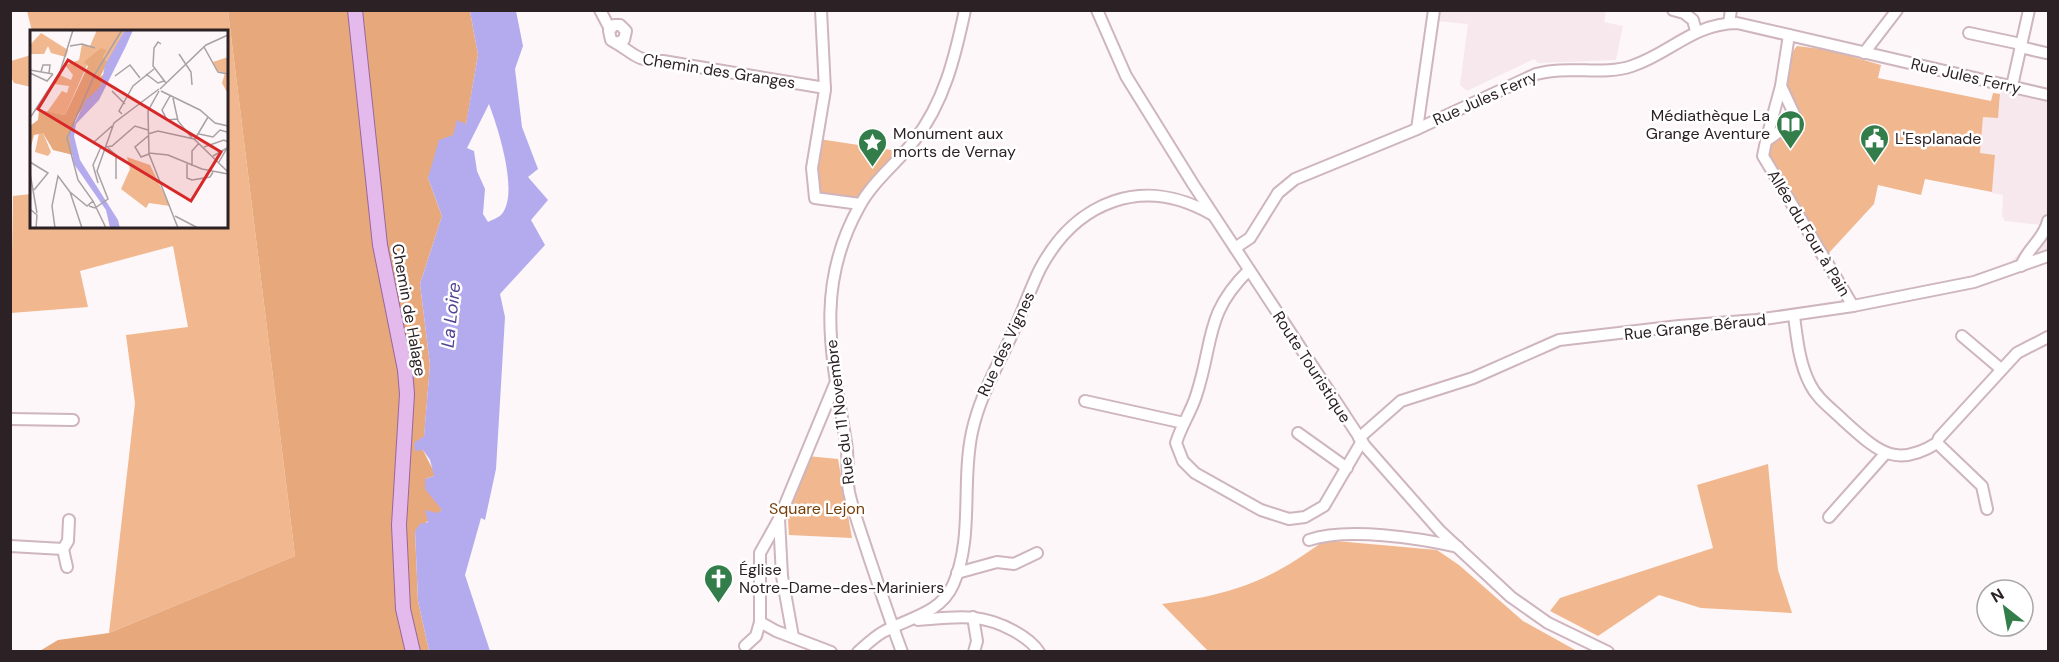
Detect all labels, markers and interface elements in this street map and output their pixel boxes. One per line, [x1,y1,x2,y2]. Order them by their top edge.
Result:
inset map [30,30,228,228]
street label: Chemin des Granges [641,49,797,93]
street label: Rue Jules Ferry [1909,53,2023,99]
street label: Rue Jules Ferry [1429,66,1541,130]
place label: Médiathèque La Grange Aventure [1646,105,1770,144]
library icon: Médiathèque La Grange Aventure [1775,108,1807,150]
public building icon: L'Esplanade [1858,122,1890,164]
place label: Monument aux morts de Vernay [893,123,1016,162]
place icon: Monument aux morts de Vernay [856,126,888,168]
place label: L'Esplanade [1895,128,1981,149]
street label: Allée du Four à Pain [1763,166,1855,300]
street label: Chemin de Halage [387,242,431,378]
water label: La Loire [436,281,466,349]
street label: Rue des Vignes [973,288,1039,400]
street label: Route Touristique [1268,307,1356,427]
street label: Rue Grange Béraud [1623,309,1767,345]
street label: Rue du 11 Novembre [821,338,859,486]
park label: Square Lejon [769,498,865,519]
place label: Église Notre-Dame-des-Mariniers [739,559,944,598]
church icon: Église Notre-Dame-des-Mariniers [702,562,734,604]
north arrow [1975,578,2035,638]
text: N [1987,584,2008,608]

